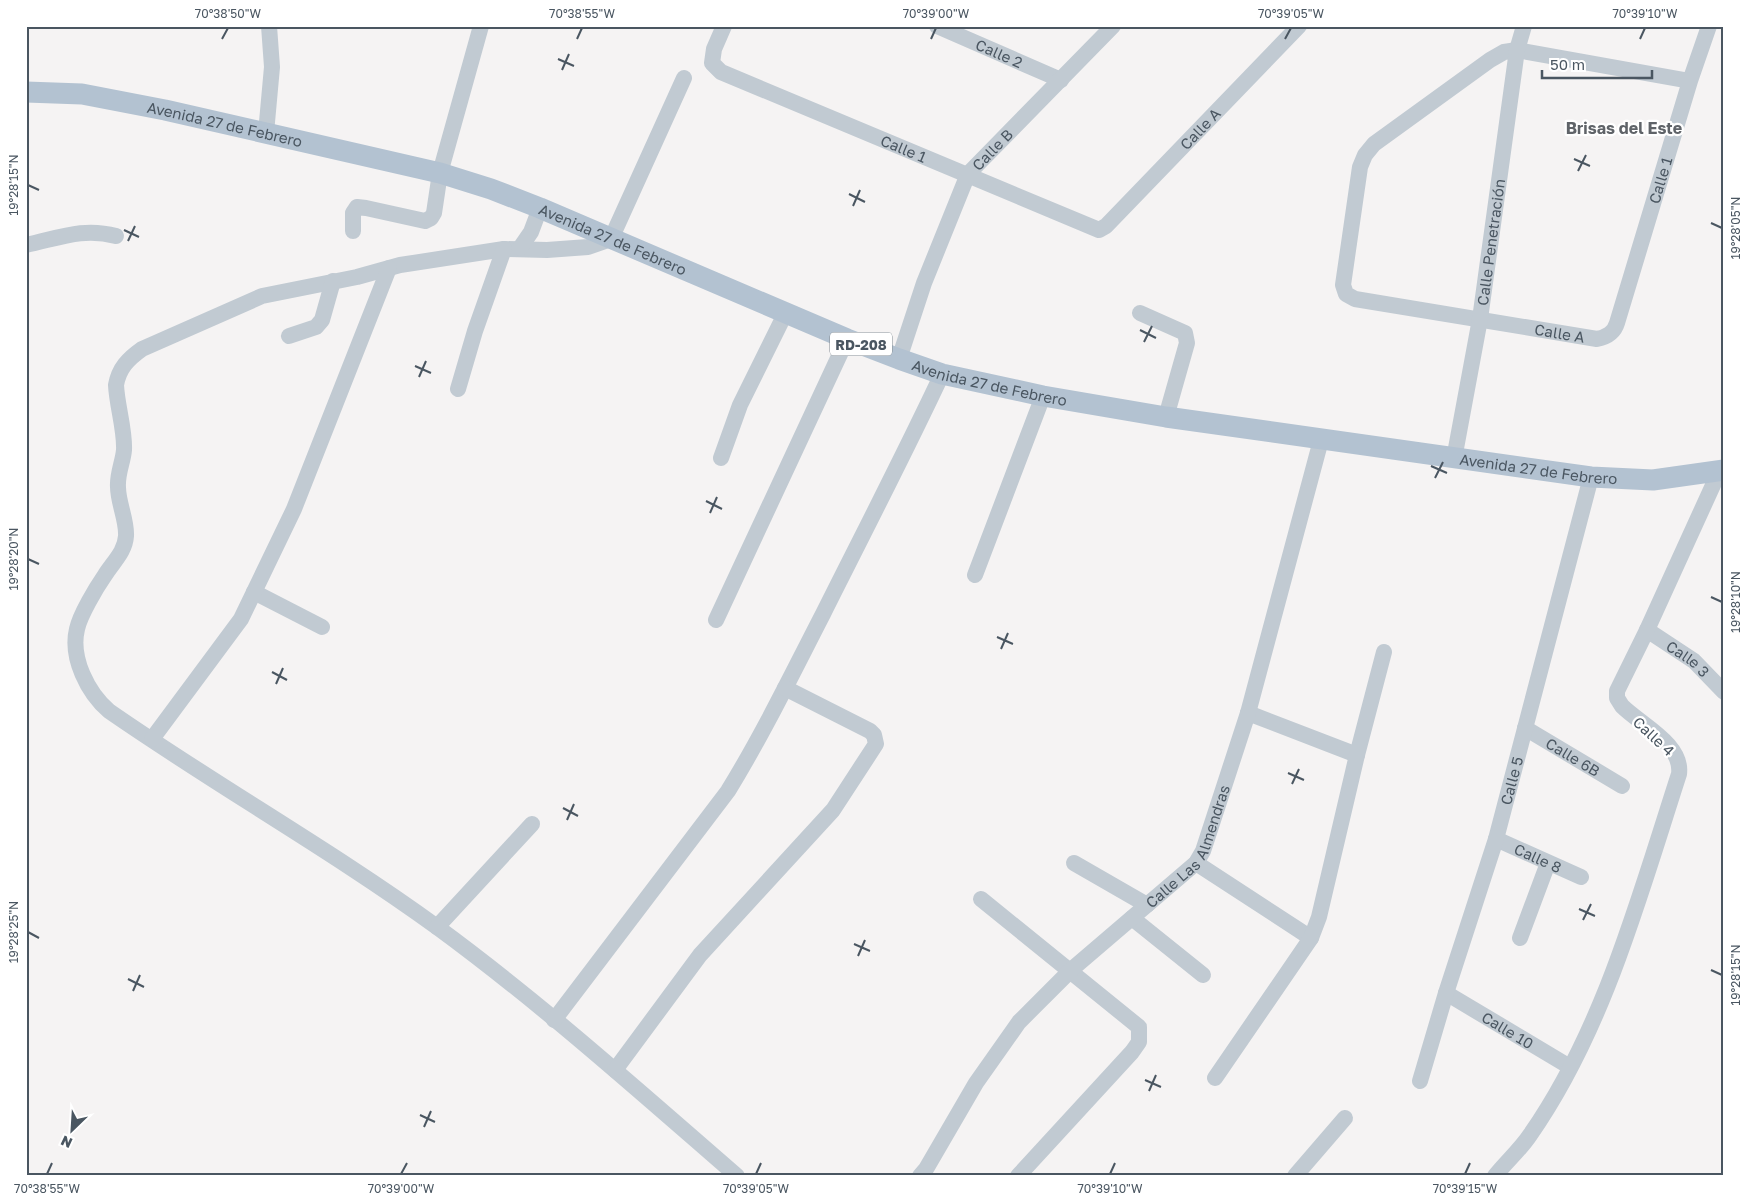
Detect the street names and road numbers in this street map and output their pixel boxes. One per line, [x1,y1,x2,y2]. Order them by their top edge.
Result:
street label: Calle 2 [973,35,1026,71]
street label: Avenida 27 de Febrero [146,98,304,150]
street label: Calle A [1176,104,1224,153]
street label: Calle B [968,125,1016,174]
street label: Calle 1 [878,131,929,166]
street label: Calle 1 [1645,155,1676,206]
street label: Calle Penetración [1473,178,1508,307]
street label: Avenida 27 de Febrero [536,200,689,279]
street label: Calle A [1533,320,1586,346]
road number: RD-208 [830,332,892,356]
street label: Avenida 27 de Febrero [910,355,1068,409]
street label: Avenida 27 de Febrero [1459,450,1618,487]
street label: Calle 3 [1663,636,1713,680]
street label: Calle 4 [1630,712,1678,760]
street label: Calle 6B [1543,734,1603,780]
street label: Calle 5 [1496,755,1526,807]
street label: Calle Las Almendras [1142,783,1233,911]
street label: Calle 8 [1512,839,1564,876]
street label: Calle 10 [1479,1008,1537,1052]

